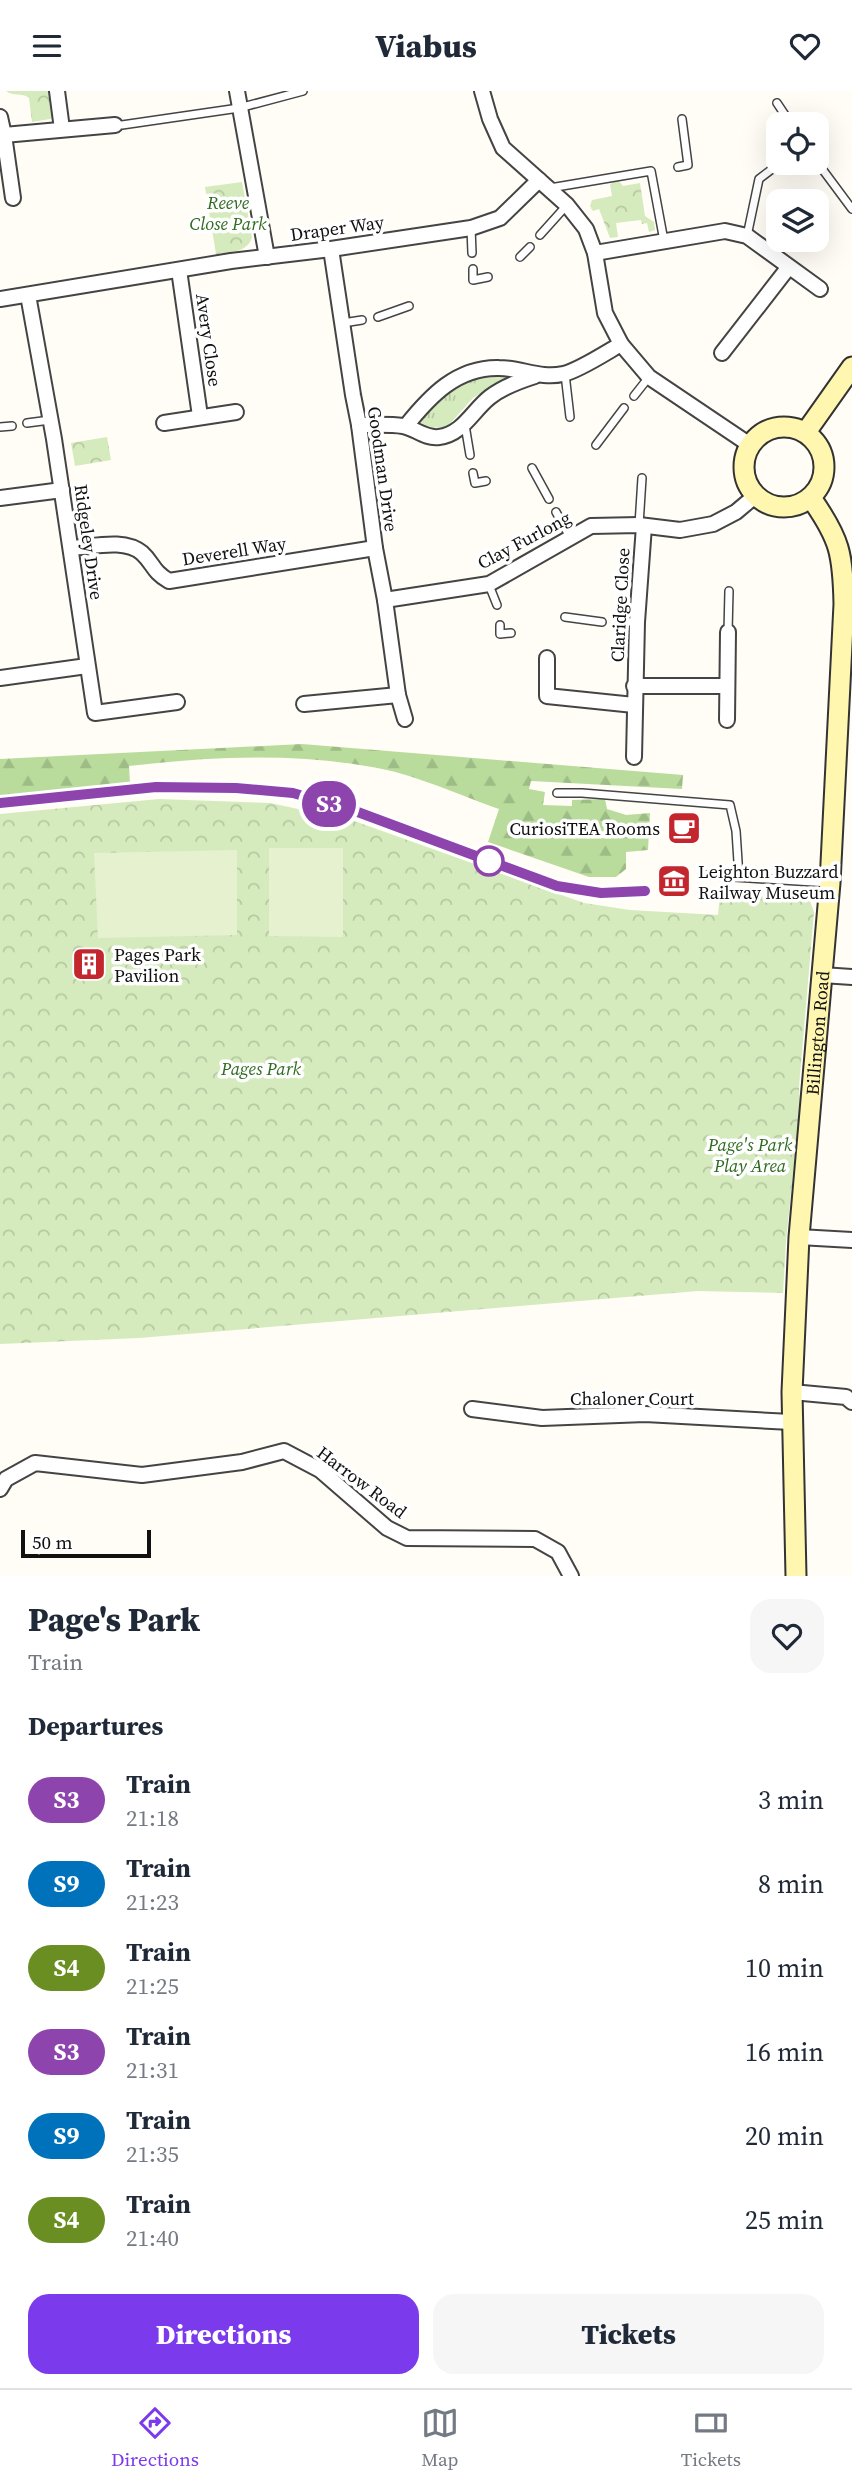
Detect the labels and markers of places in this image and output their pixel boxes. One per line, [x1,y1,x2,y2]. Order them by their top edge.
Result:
cafe icon: CuriosiTEA Rooms [665,809,703,847]
place label: CuriosiTEA Rooms [509,816,660,841]
unlabelled marker [474,846,504,876]
place label: Leighton Buzzard Railway Museum [698,859,839,905]
museum icon: Leighton Buzzard Railway Museum [655,862,693,900]
place label: Pages Park Pavilion [114,942,201,988]
building icon: Pages Park Pavilion [70,945,108,983]

